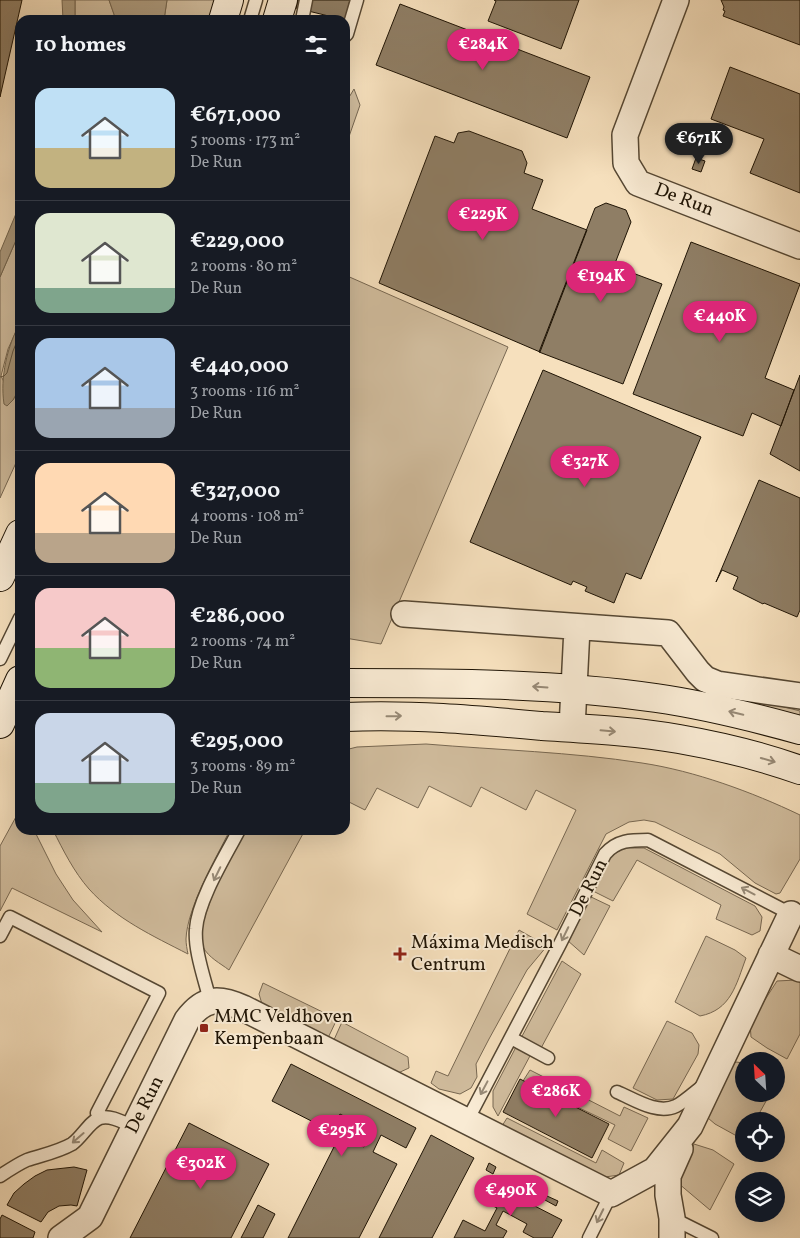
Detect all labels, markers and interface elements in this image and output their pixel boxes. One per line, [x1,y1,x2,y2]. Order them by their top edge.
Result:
pin: €284K [448,28,518,71]
text: 10 homes [35,31,126,60]
icon: filters [302,31,330,59]
text: €284K [458,34,508,56]
text: €671,000 [190,101,281,130]
icon: home [75,108,135,168]
pin: €671K [664,122,734,165]
text: €671K [676,128,722,150]
text: 5 rooms · 173 m² [190,130,300,152]
text: De Run [190,152,242,174]
street label: De Run [651,177,717,223]
pin: €229K [448,198,518,241]
text: €229K [459,204,507,226]
text: €229,000 [190,227,284,256]
icon: home [75,233,135,293]
text: 2 rooms · 80 m² [190,256,297,278]
pin: €194K [566,260,636,303]
text: €194K [577,266,625,288]
text: De Run [190,278,242,300]
pin: €440K [685,300,755,343]
text: €440K [694,306,746,328]
text: €440,000 [190,352,289,381]
icon: home [75,358,135,418]
text: 3 rooms · 116 m² [190,381,299,403]
text: De Run [190,403,242,425]
pin: €327K [550,446,620,488]
text: €327K [561,451,609,473]
text: €327,000 [190,477,280,506]
icon: home [75,483,135,543]
text: 4 rooms · 108 m² [190,506,304,528]
text: De Run [190,528,242,550]
text: €286,000 [190,602,285,631]
icon: home [75,608,135,668]
text: 2 rooms · 74 m² [190,631,295,653]
text: De Run [190,653,242,675]
one-way arrow [533,683,549,692]
one-way arrow [728,708,744,717]
one-way arrow [385,711,401,721]
one-way arrow [600,726,616,735]
text: €295,000 [190,727,283,756]
icon: home [75,733,135,793]
text: 3 rooms · 89 m² [190,756,295,778]
one-way arrow [759,756,775,765]
text: De Run [190,778,242,800]
street label: De Run [563,855,615,921]
one-way arrow [212,866,222,881]
one-way arrow [741,886,756,896]
one-way arrow [560,926,569,941]
place label: Máxima Medisch Centrum [411,930,554,978]
marker: Máxima Medisch Centrum [393,947,407,961]
place label: MMC Veldhoven Kempenbaan [214,1004,353,1052]
marker: MMC Veldhoven Kempenbaan [198,1022,210,1034]
north arrow [735,1052,785,1102]
map controls [735,1052,785,1222]
street label: De Run [119,1072,171,1138]
pin: €286K [521,1076,591,1118]
one-way arrow [479,1080,489,1095]
text: €286K [531,1081,581,1103]
button: locate [735,1112,785,1162]
pin: €295K [307,1114,377,1157]
text: €295K [318,1120,366,1142]
one-way arrow [71,1132,84,1144]
pin: €302K [166,1148,236,1190]
text: €302K [176,1153,226,1175]
button: layers [735,1172,785,1222]
pin: €490K [476,1174,546,1217]
text: €490K [485,1180,537,1202]
one-way arrow [595,1208,604,1223]

